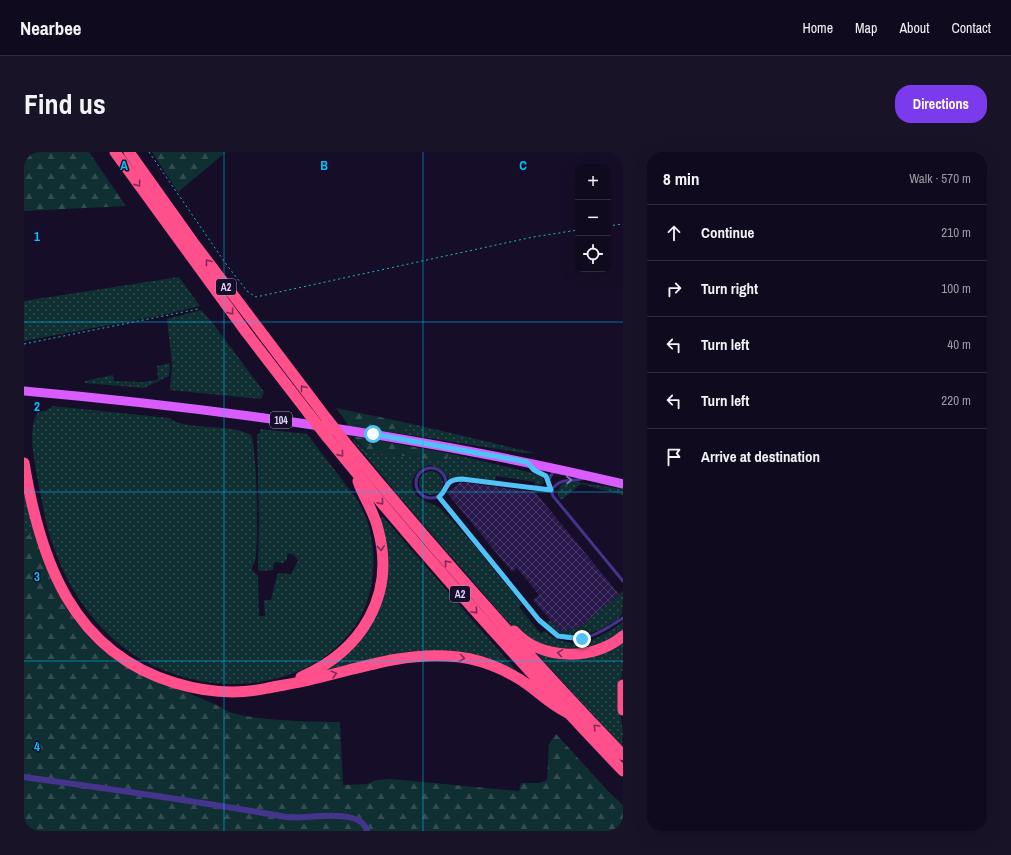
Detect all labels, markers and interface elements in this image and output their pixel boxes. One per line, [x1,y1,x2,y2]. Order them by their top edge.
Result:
text: Nearbee [20,15,81,41]
text: Home [802,19,833,37]
text: Map [855,19,877,37]
text: About [899,19,929,37]
text: Contact [951,19,991,37]
text: Find us [24,85,106,123]
button: Directions [895,85,987,123]
text: A [120,157,128,174]
text: B [320,157,328,174]
text: C [519,157,527,174]
map controls [575,164,611,272]
button: + [575,164,611,200]
text: 8 min [663,167,699,190]
text: Walk · 570 m [909,170,971,187]
one-way arrow [133,180,141,187]
button: − [575,200,611,236]
icon: ahead [663,222,685,244]
text: Continue [701,222,754,243]
text: 210 m [941,224,971,241]
text: 1 [34,228,40,245]
button: locate [575,236,611,272]
one-way arrow [205,259,213,266]
icon: right [663,278,685,300]
text: Turn right [701,278,758,299]
road number: A2 [216,279,236,295]
text: 100 m [941,280,971,297]
one-way arrow [226,307,233,314]
icon: left [663,334,685,356]
text: Turn left [701,334,749,355]
text: 40 m [947,336,971,353]
one-way arrow [301,385,308,392]
icon: left [663,390,685,412]
text: Turn left [701,390,749,411]
text: 220 m [941,392,971,409]
text: 2 [34,398,40,415]
road number: 104 [270,412,292,428]
route start [364,425,382,443]
icon: arrive [663,446,685,468]
text: Arrive at destination [701,446,820,467]
one-way arrow [337,450,344,457]
one-way arrow [567,476,573,484]
one-way arrow [376,497,383,505]
one-way arrow [377,545,386,551]
one-way arrow [445,560,452,568]
text: 3 [34,568,40,585]
road number: A2 [450,586,470,602]
one-way arrow [470,606,477,614]
route end [573,630,591,648]
one-way arrow [557,649,564,658]
one-way arrow [459,653,465,662]
one-way arrow [330,670,337,679]
one-way arrow [593,724,601,732]
text: 4 [34,738,40,755]

